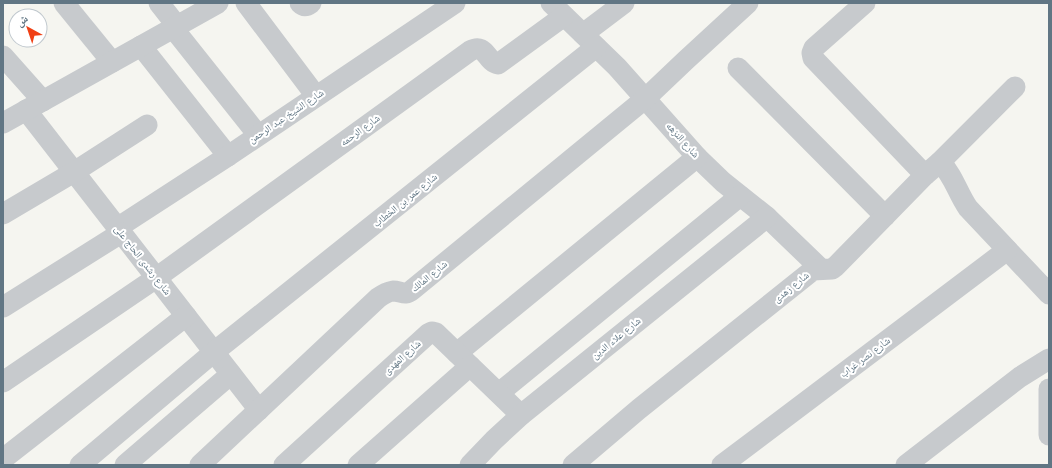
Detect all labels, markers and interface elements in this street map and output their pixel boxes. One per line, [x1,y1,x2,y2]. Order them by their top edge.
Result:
north arrow [8,8,48,48]
text: ش [13,12,31,30]
street label: شارع الشيخ عبد الرحمن [246,87,327,146]
street label: شارع الرحمه [338,112,383,149]
street label: شارع النزهه [664,120,702,161]
street label: شارع عمر بن الخطاب [371,171,440,230]
street label: شارع رشدى الحاج على [112,223,174,298]
street label: شارع المالك [409,258,450,295]
street label: شارع زهدى [771,269,812,305]
street label: شارع علاء الدين [589,315,644,362]
street label: شارع نصر غراب [838,334,893,380]
street label: شارع المهدى [381,337,424,377]

